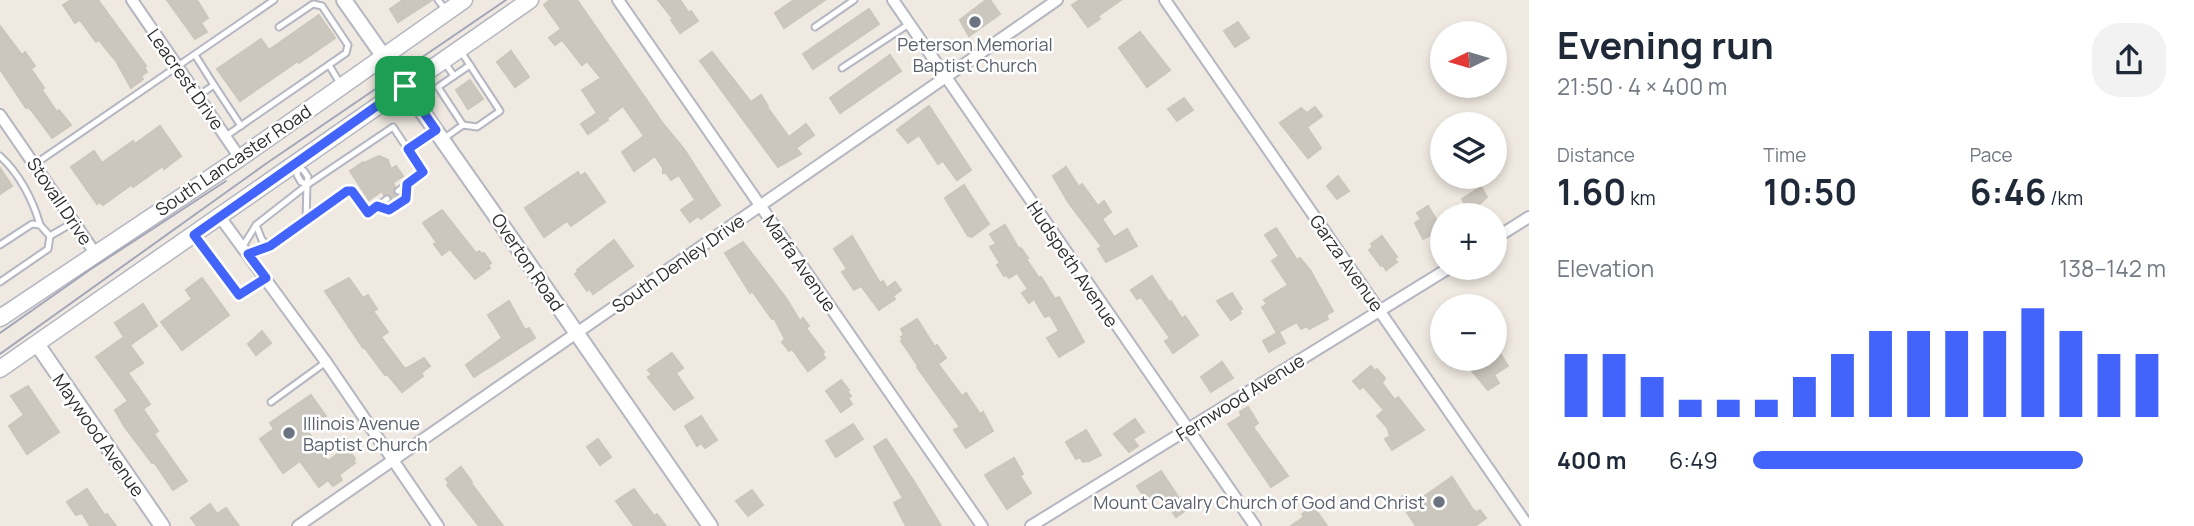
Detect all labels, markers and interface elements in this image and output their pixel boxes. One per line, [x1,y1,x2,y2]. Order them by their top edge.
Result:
marker: Peterson Memorial Baptist Church [967,14,983,30]
text: Evening run [1557,18,1774,70]
north arrow [1430,21,1507,98]
map controls [1430,21,1507,371]
button: share [2092,23,2166,97]
street label: Leacrest Drive [142,24,230,134]
place label: Peterson Memorial Baptist Church [897,32,1053,77]
pin [375,56,435,116]
icon: arrive [386,67,424,105]
text: 21:50 · 4 × 400 m [1557,70,1727,102]
street label: South Lancaster Road [150,99,316,221]
button: layers [1430,112,1507,189]
text: Distance [1557,142,1635,168]
text: Time [1763,142,1806,168]
text: Pace [1970,142,2013,168]
street label: Stovall Drive [22,152,98,250]
text: 1.60 [1557,168,1626,216]
text: 10:50 [1763,168,1857,216]
text: 6:46 [1970,168,2046,216]
text: km [1626,185,1656,211]
text: /km [2046,185,2083,211]
street label: Hudspeth Avenue [1022,196,1124,332]
button: + [1430,203,1507,280]
street label: Overton Road [486,208,570,316]
street label: South Denley Drive [607,208,749,318]
street label: Marfa Avenue [758,210,842,316]
street label: Garza Avenue [1305,210,1389,316]
text: Elevation [1557,252,1654,284]
text: 138–142 m [2059,252,2166,284]
button: − [1430,294,1507,371]
street label: Fernwood Avenue [1171,348,1309,446]
street label: Maywood Avenue [48,369,150,501]
place label: Illinois Avenue Baptist Church [303,411,428,456]
marker: Illinois Avenue Baptist Church [281,425,297,441]
text: 400 m [1557,444,1627,476]
text: 6:49 [1669,444,1718,476]
place label: Mount Cavalry Church of God and Christ [1093,490,1425,514]
marker: Mount Cavalry Church of God and Christ [1431,494,1447,510]

